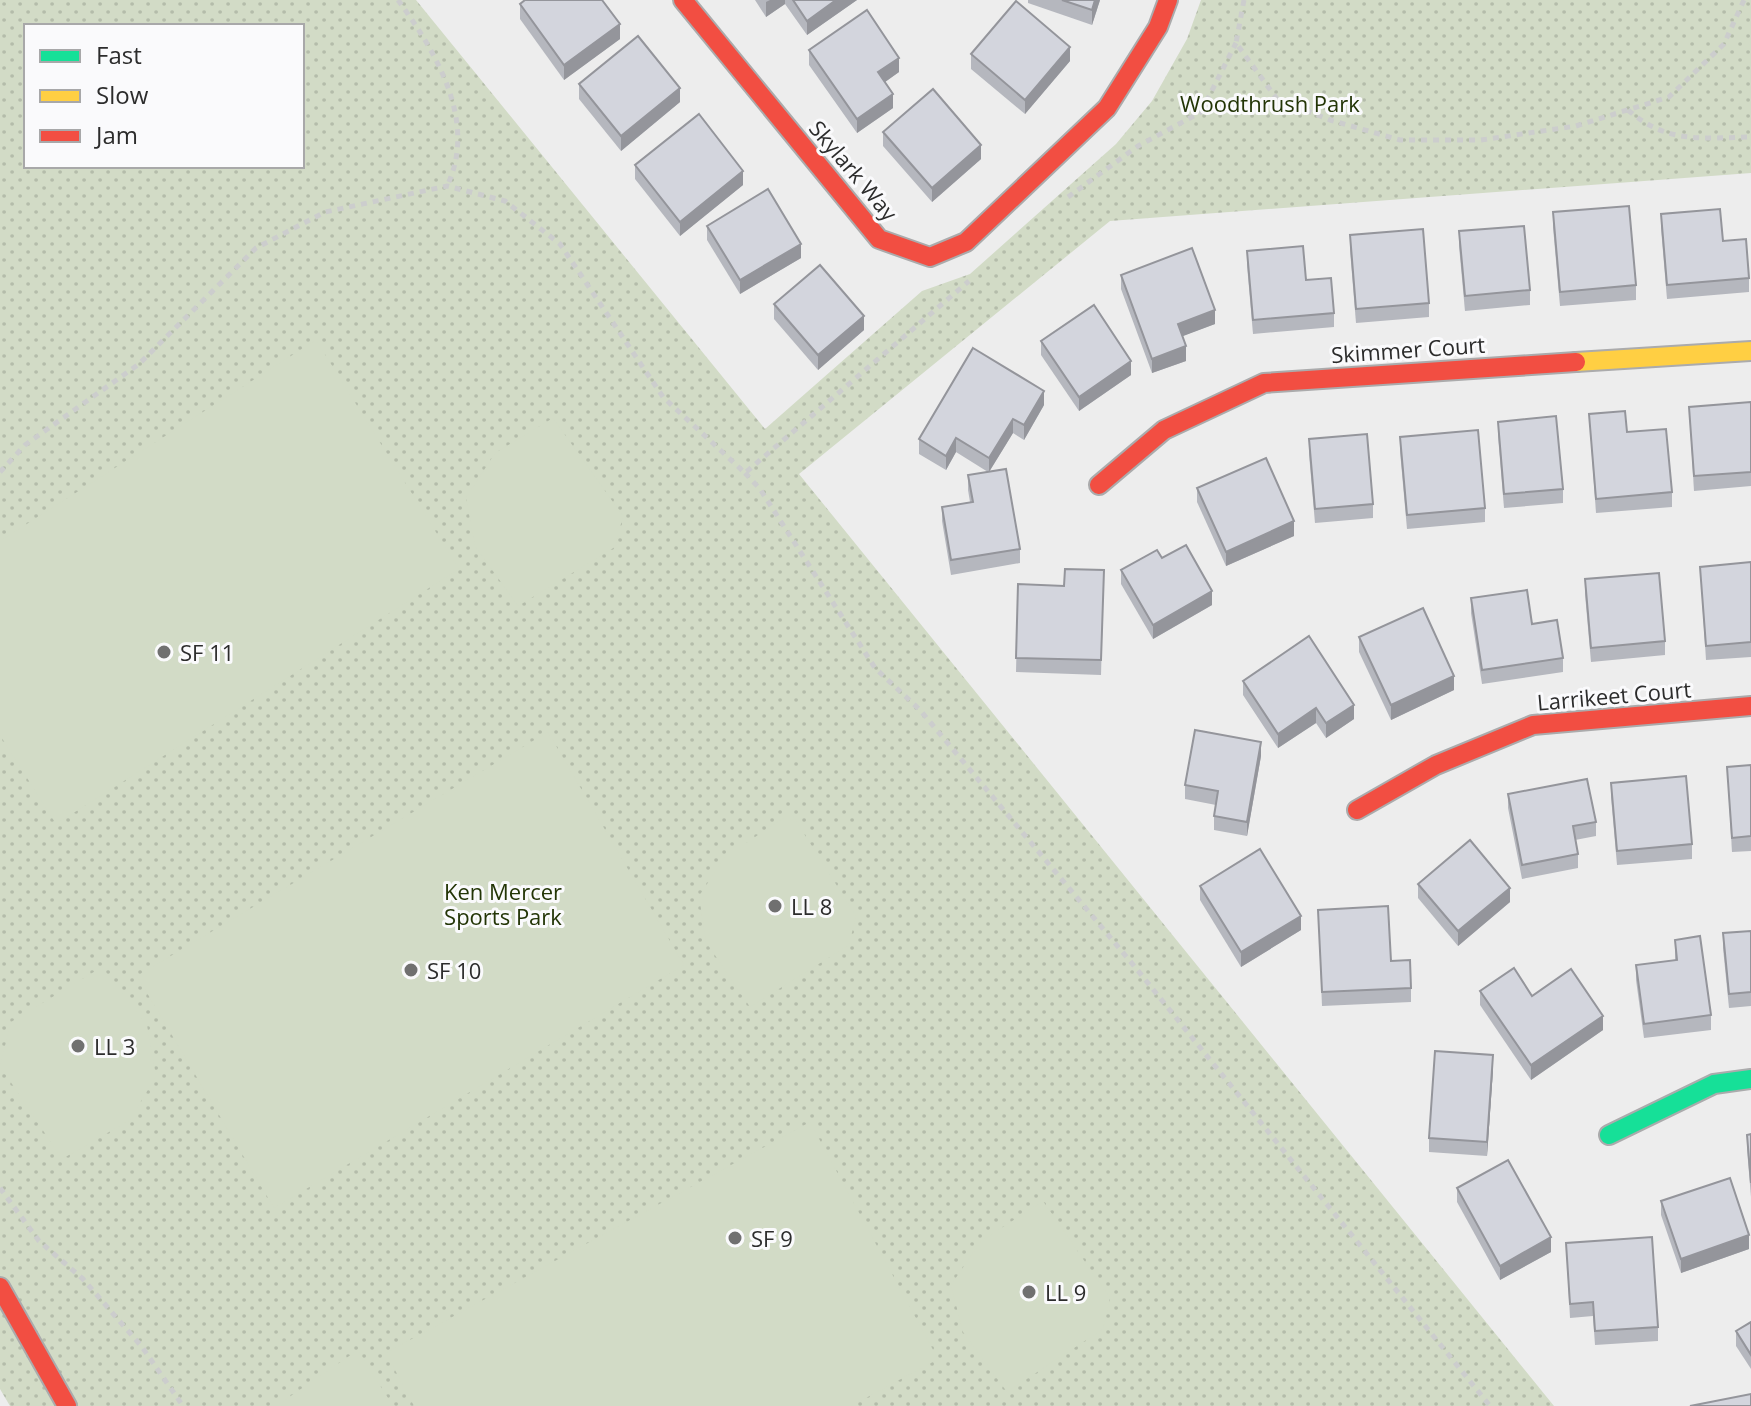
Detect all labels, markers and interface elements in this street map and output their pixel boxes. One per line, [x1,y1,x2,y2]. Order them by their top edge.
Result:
legend [24,24,304,168]
text: Fast [96,38,142,71]
text: Slow [96,78,149,111]
park label: Woodthrush Park [1180,88,1360,118]
street label: Skylark Way [803,114,905,227]
text: Jam [94,118,138,151]
street label: Skimmer Court [1330,329,1486,369]
place label: SF 11 [180,637,234,667]
marker: SF 11 [155,643,173,661]
street label: Larrikeet Court [1536,673,1692,717]
park label: Ken Mercer Sports Park [444,876,562,931]
place label: LL 8 [791,891,832,921]
marker: LL 8 [766,897,784,915]
place label: SF 10 [427,955,481,985]
marker: SF 10 [402,961,420,979]
place label: LL 3 [94,1031,135,1061]
marker: LL 3 [69,1037,87,1055]
place label: SF 9 [751,1223,793,1253]
marker: SF 9 [726,1229,744,1247]
place label: LL 9 [1045,1277,1086,1307]
marker: LL 9 [1020,1283,1038,1301]

